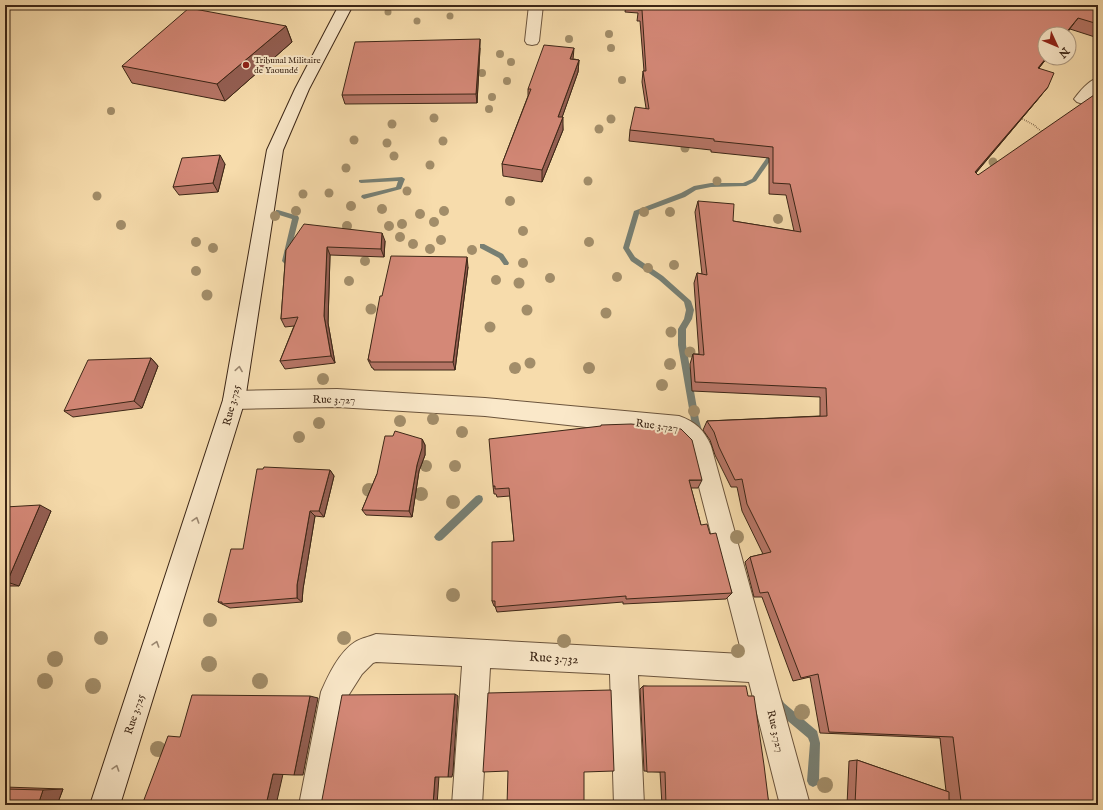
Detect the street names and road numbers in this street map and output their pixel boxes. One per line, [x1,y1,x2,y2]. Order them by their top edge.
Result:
street label: Rue 3.725 [220,383,244,427]
street label: Rue 3.727 [313,393,355,407]
street label: Rue 3.727 [635,416,679,436]
street label: Rue 3.732 [529,649,579,668]
street label: Rue 3.725 [122,692,148,736]
street label: Rue 3.727 [763,709,787,754]

